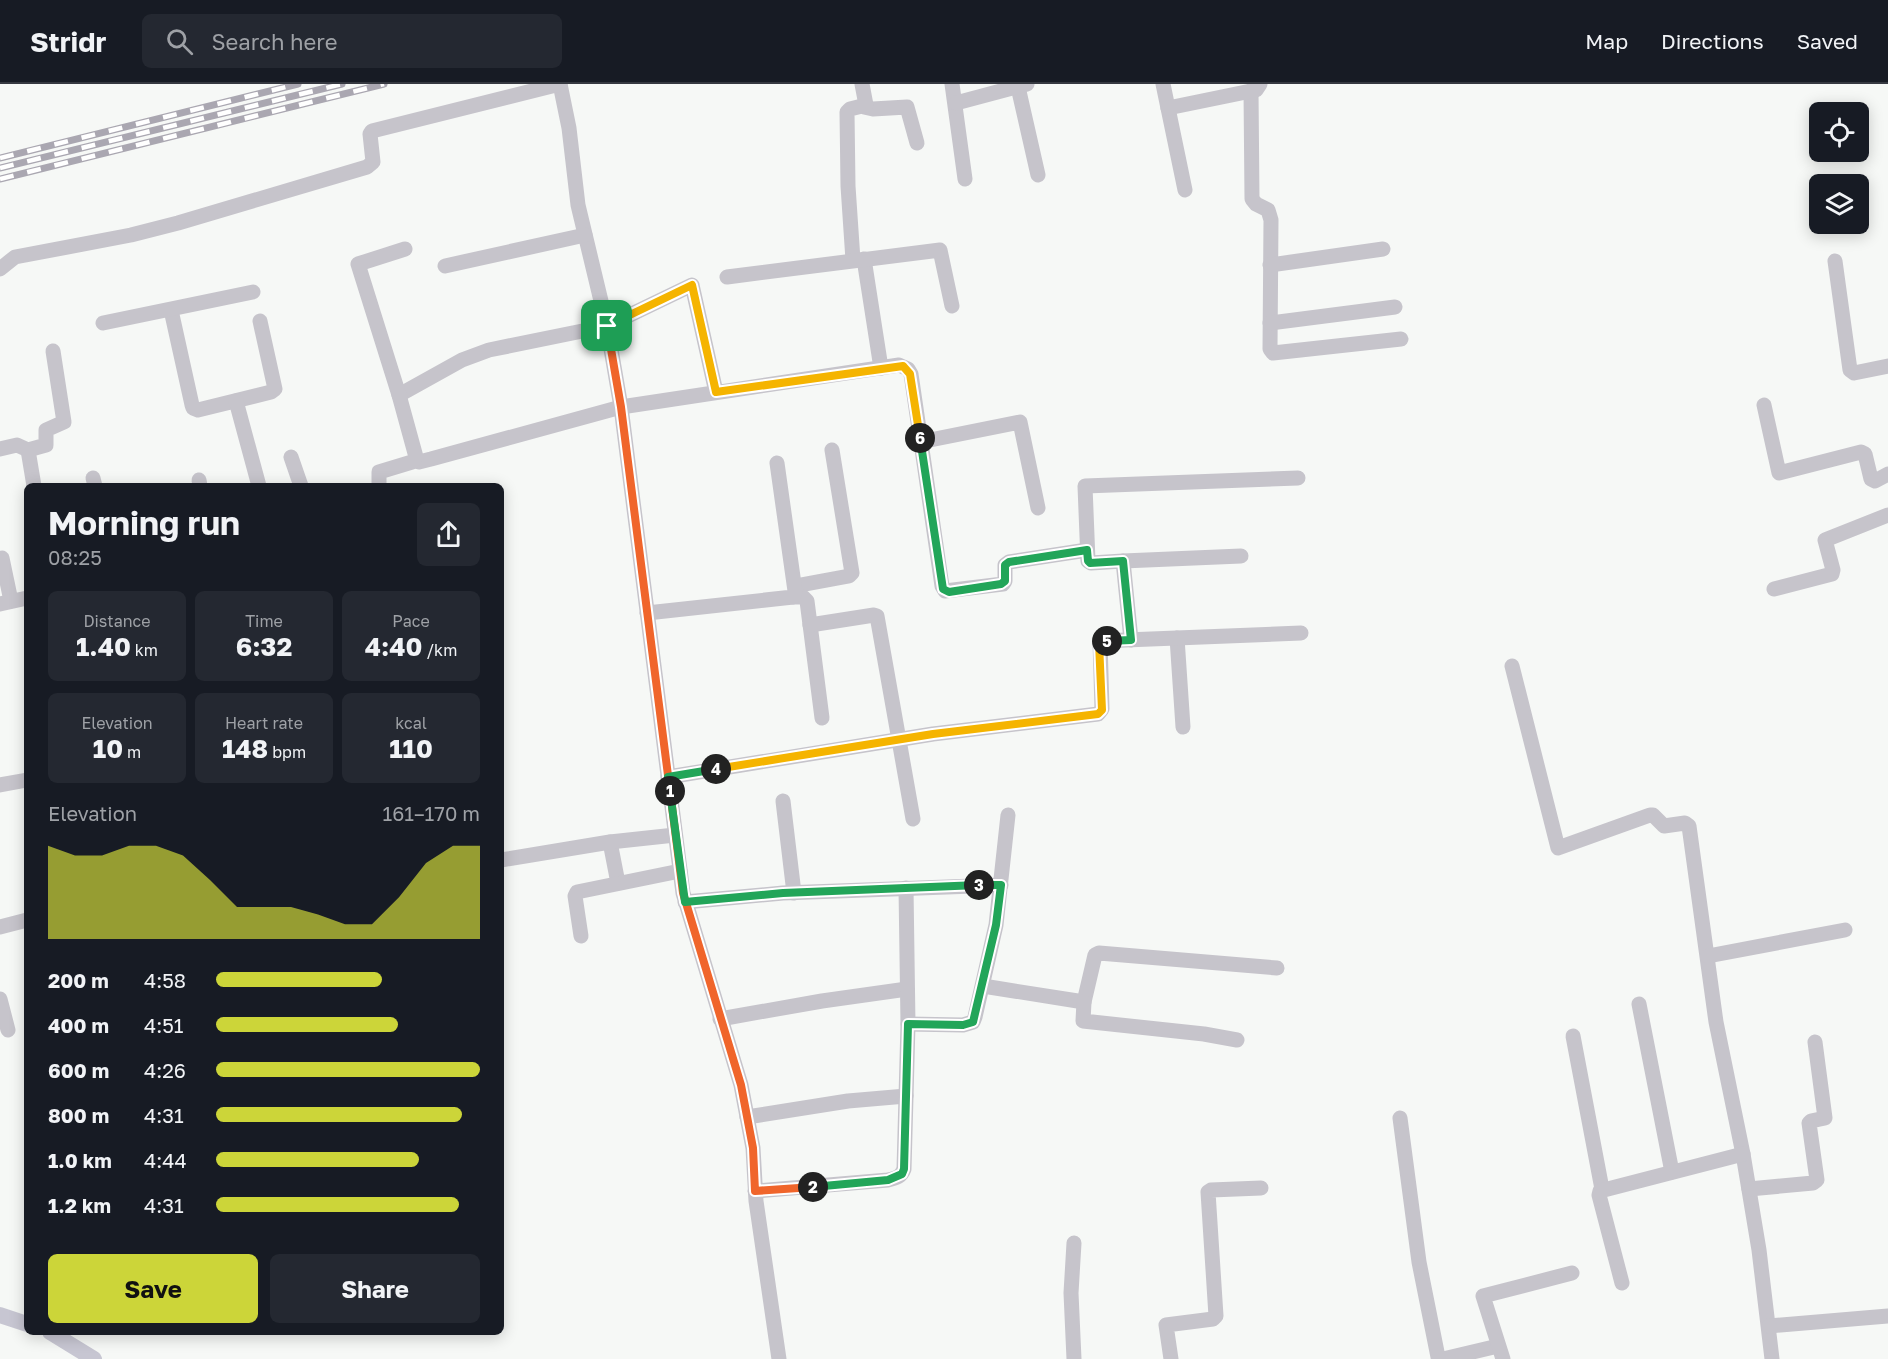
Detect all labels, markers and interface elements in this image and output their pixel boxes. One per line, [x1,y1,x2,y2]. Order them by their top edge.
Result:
search box [142,14,562,68]
text: Stridr [30,25,106,58]
icon: search [163,25,196,58]
text: Search here [211,28,337,55]
text: Map [1585,28,1628,54]
text: Directions [1661,28,1764,54]
text: Saved [1797,28,1858,54]
map controls [1809,102,1869,234]
button: locate [1809,102,1869,162]
button: layers [1809,174,1869,234]
pin [581,300,632,351]
icon: arrive [590,309,623,342]
pin: 6 [905,423,935,453]
text: 6 [915,428,925,448]
text: Morning run [48,503,240,542]
button: share [417,503,480,566]
text: 08:25 [48,545,102,569]
text: Distance [83,611,151,631]
text: Time [245,611,283,631]
text: Pace [392,611,430,631]
pin: 5 [1092,626,1122,656]
text: 1.40 [76,631,131,662]
text: 6:32 [236,631,292,662]
text: 4:40 [365,631,422,662]
text: 5 [1102,631,1112,651]
text: km [131,640,158,660]
text: /km [422,640,457,660]
text: Elevation [81,713,153,733]
text: Heart rate [225,713,303,733]
text: kcal [395,713,427,733]
text: 10 [93,733,123,764]
text: 148 [222,733,268,764]
text: 110 [389,733,433,764]
text: m [123,742,141,762]
text: bpm [268,742,306,762]
pin: 4 [701,754,731,784]
text: 4 [711,759,721,779]
pin: 1 [655,776,685,806]
text: 1 [666,781,674,801]
text: Elevation [48,801,137,825]
text: 161–170 m [383,801,480,825]
pin: 3 [964,870,994,900]
text: 3 [974,875,984,895]
text: 200 m [48,968,109,992]
text: 4:58 [144,968,186,992]
text: 400 m [48,1013,109,1037]
text: 4:51 [144,1013,184,1037]
text: 600 m [48,1058,109,1082]
text: 4:26 [144,1058,186,1082]
text: 800 m [48,1103,109,1127]
text: 4:31 [144,1103,184,1127]
text: 1.0 km [48,1148,112,1172]
text: 4:44 [144,1148,187,1172]
pin: 2 [798,1172,828,1202]
text: 2 [808,1177,818,1197]
text: 1.2 km [48,1193,111,1217]
text: 4:31 [144,1193,184,1217]
button: Save [48,1254,258,1323]
button: Share [270,1254,480,1323]

